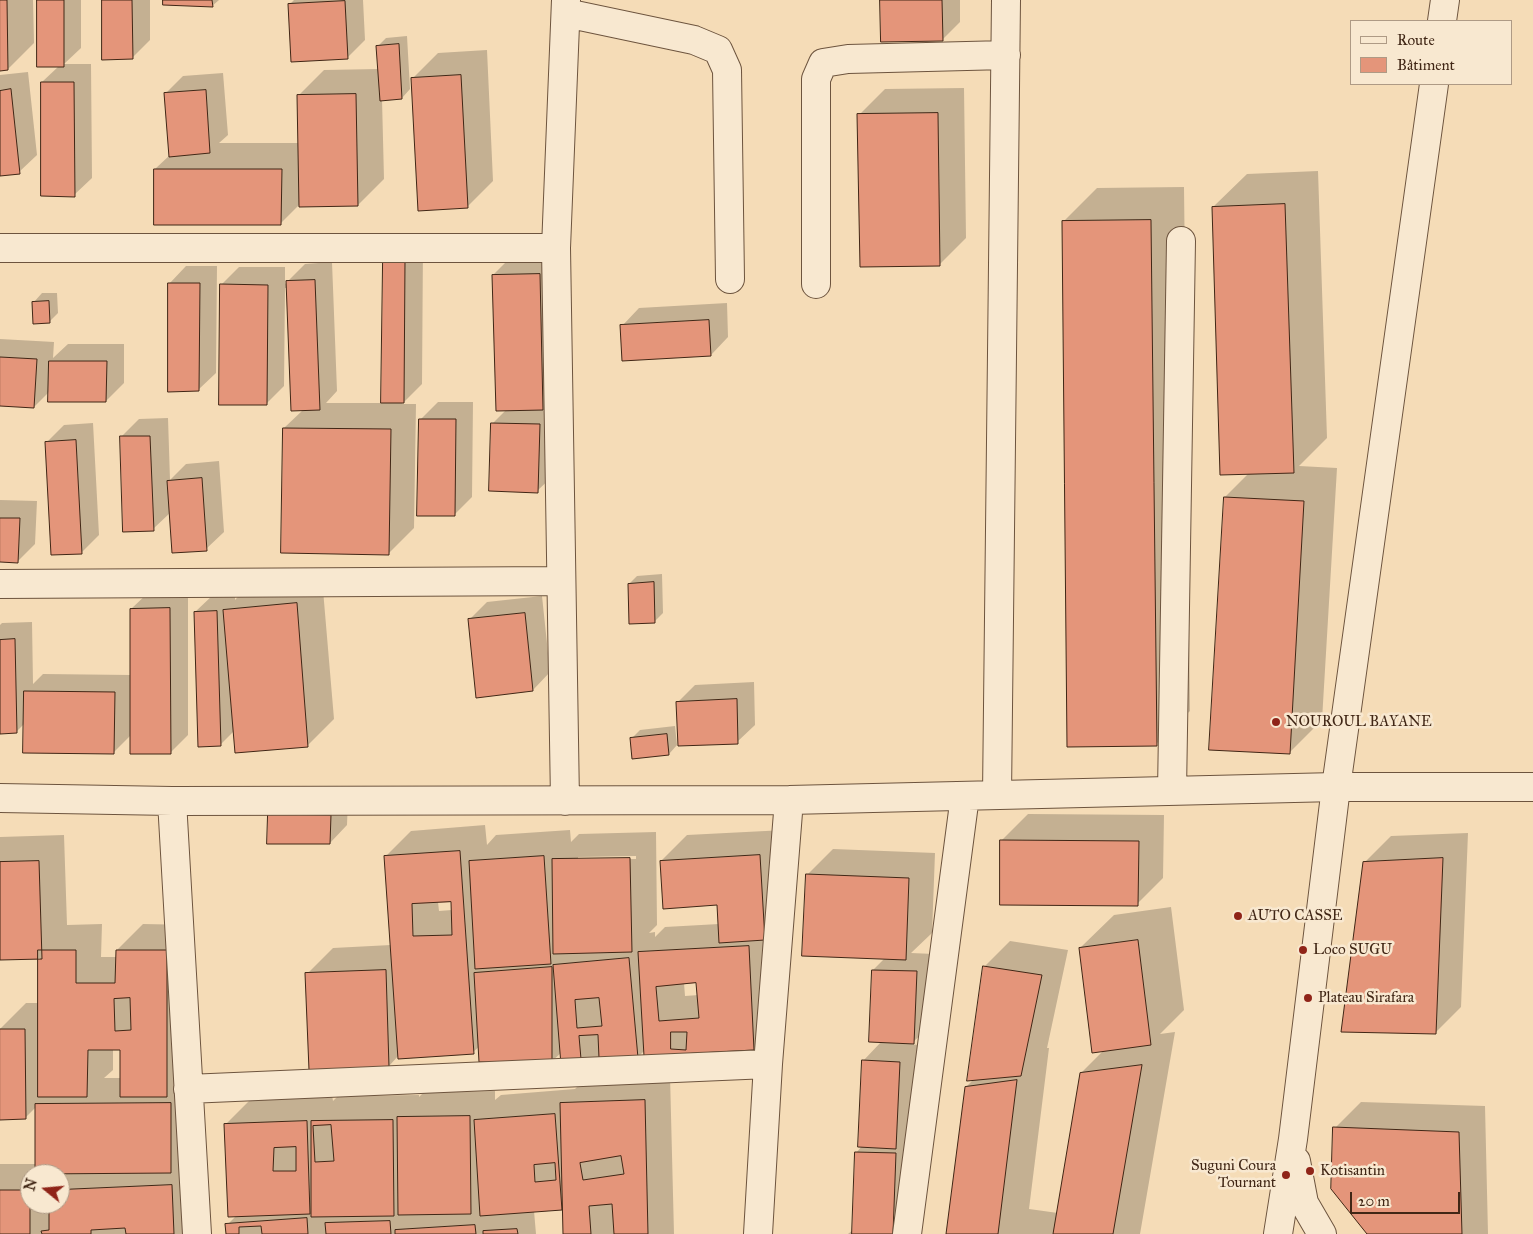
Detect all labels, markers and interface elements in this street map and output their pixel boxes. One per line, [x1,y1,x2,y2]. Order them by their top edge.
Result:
legend [1350,20,1513,85]
text: Route [1397,31,1435,49]
text: Bâtiment [1397,56,1455,74]
place label: NOUROUL BAYANE [1286,713,1432,731]
marker: NOUROUL BAYANE [1270,716,1282,728]
place label: AUTO CASSE [1248,907,1343,925]
marker: AUTO CASSE [1232,910,1244,922]
place label: Loco SUGU [1313,941,1392,959]
marker: Loco SUGU [1297,944,1309,956]
place label: Plateau Sirafara [1318,989,1414,1007]
marker: Plateau Sirafara [1302,992,1314,1004]
place label: Suguni Coura Tournant [1191,1157,1276,1192]
place label: Kotisantin [1320,1162,1385,1180]
north arrow [20,1164,70,1214]
marker: Kotisantin [1304,1165,1316,1177]
marker: Suguni Coura Tournant [1280,1169,1292,1181]
text: N [21,1177,41,1193]
scale bar [1353,1182,1463,1214]
text: 20 m [1358,1192,1390,1210]

